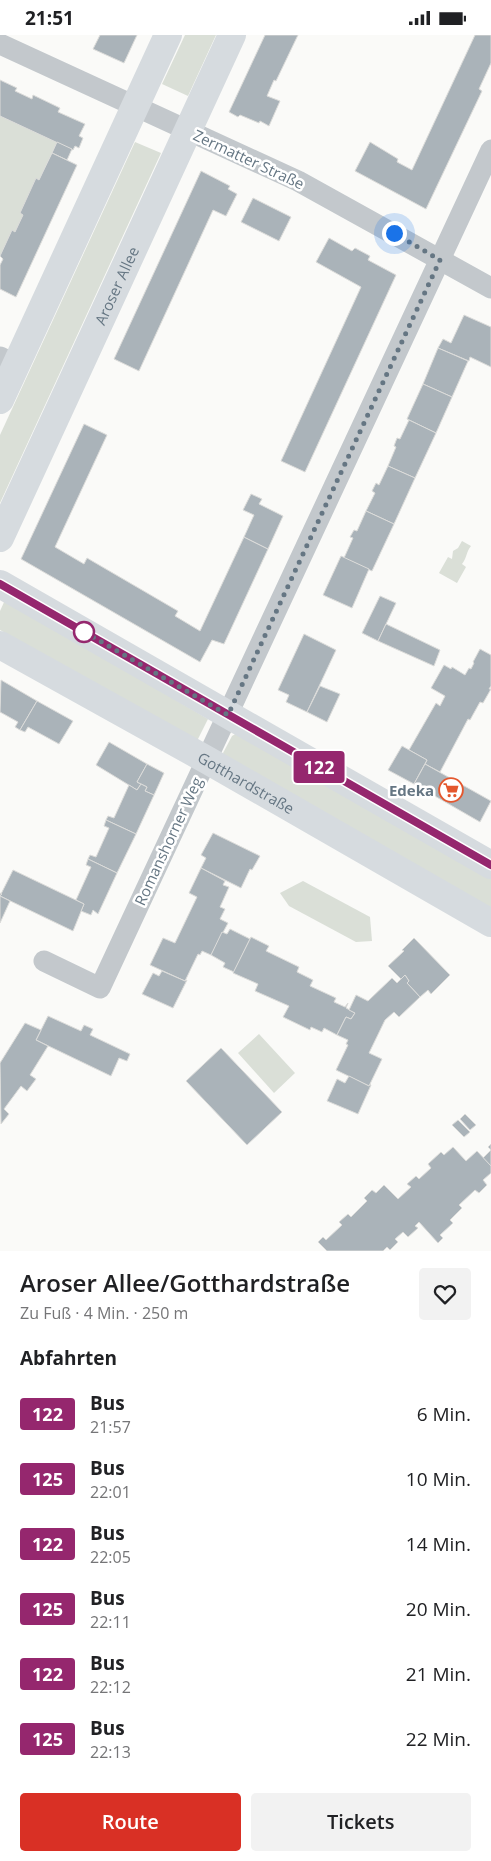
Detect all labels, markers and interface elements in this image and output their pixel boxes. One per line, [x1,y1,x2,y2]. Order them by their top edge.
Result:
text: 21:51 [25,5,74,31]
street label: Zermatter Straße [190,125,308,193]
your location [382,221,407,246]
street label: Aroser Allee [90,243,143,328]
unlabelled marker [73,621,95,643]
street label: Gotthardstraße [194,747,298,818]
line badge: 122 [290,751,348,783]
text: 122 [304,755,334,779]
street label: Romanshorner Weg [130,774,206,908]
supermarket icon: Edeka [438,777,464,803]
place label: Edeka [389,780,434,800]
text: Aroser Allee/Gotthardstraße [20,1266,350,1299]
button: heart [419,1268,471,1320]
text: Zu Fuß · 4 Min. · 250 m [20,1302,188,1324]
text: Abfahrten [20,1345,117,1371]
text: Bus [90,1390,125,1416]
text: 6 Min. [417,1401,471,1427]
text: 122 [32,1402,63,1426]
text: 21:57 [90,1416,131,1438]
text: Bus [90,1455,125,1481]
text: 10 Min. [406,1466,471,1492]
text: 125 [32,1467,63,1491]
text: 22:01 [90,1481,131,1503]
text: Bus [90,1520,125,1546]
text: 14 Min. [406,1531,471,1557]
text: 122 [32,1532,63,1556]
text: 22:05 [90,1546,131,1568]
text: Bus [90,1585,125,1611]
text: 20 Min. [406,1596,471,1622]
text: 125 [32,1597,63,1621]
text: 22:11 [90,1611,131,1633]
text: Bus [90,1650,125,1676]
text: 21 Min. [406,1661,471,1687]
text: 122 [32,1662,63,1686]
text: 22:12 [90,1676,131,1698]
text: Bus [90,1715,125,1741]
text: 22 Min. [406,1726,471,1752]
text: 125 [32,1727,63,1751]
text: 22:13 [90,1741,131,1763]
button: Route [20,1793,241,1851]
button: Tickets [251,1793,471,1851]

